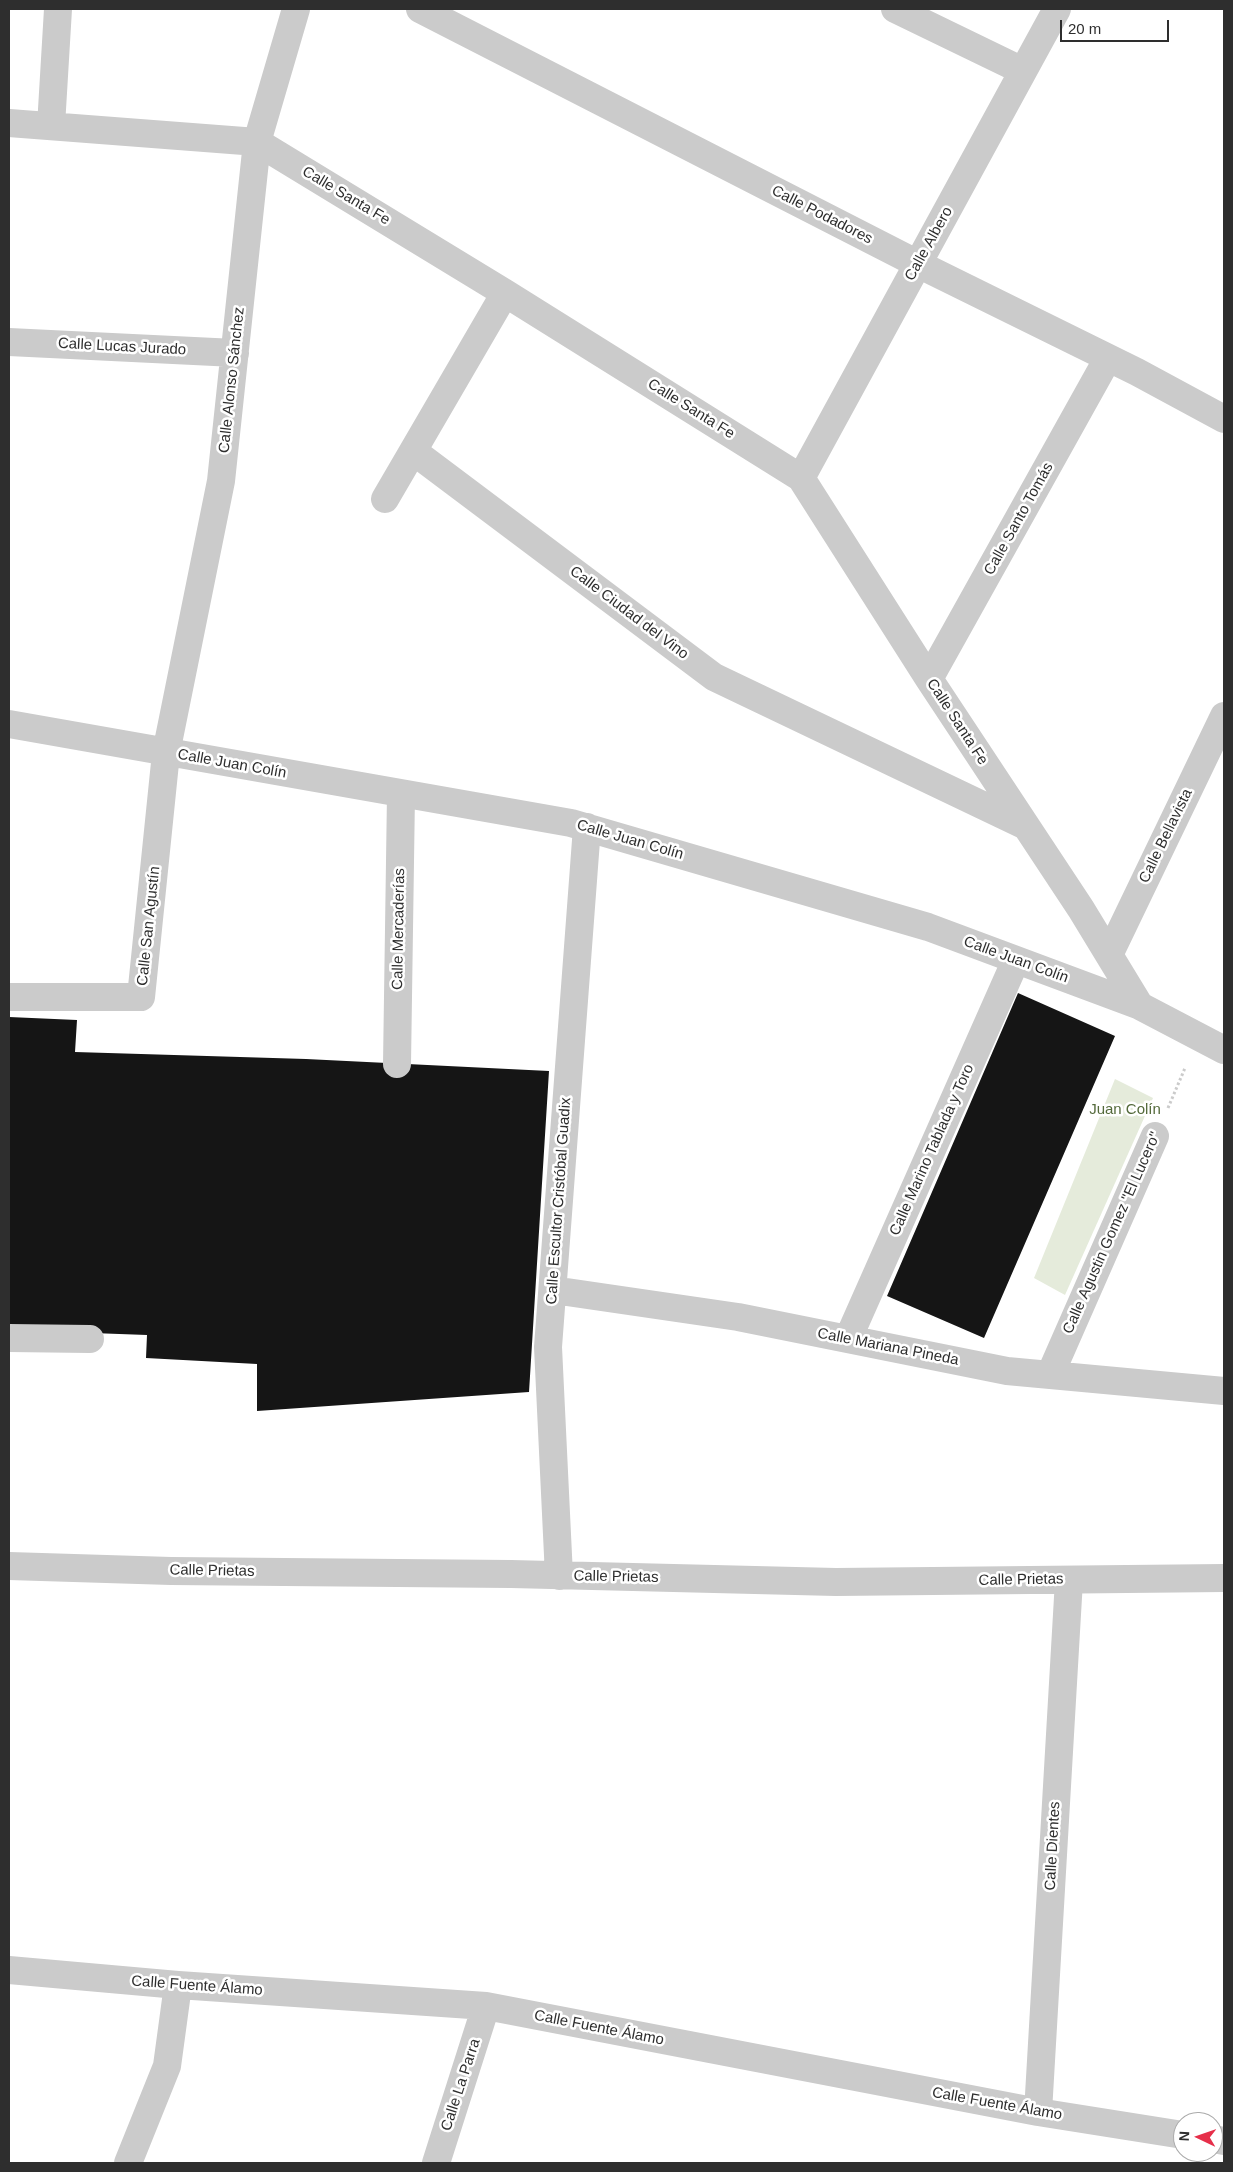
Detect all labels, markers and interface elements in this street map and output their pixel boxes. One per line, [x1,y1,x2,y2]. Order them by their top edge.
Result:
scale bar [1063,10,1172,42]
text: 20 m [1068,20,1101,37]
street label: Calle Santa Fe [299,163,393,229]
street label: Calle Podadores [769,182,875,248]
street label: Calle Albero [901,204,957,284]
street label: Calle Alonso Sánchez [215,306,249,454]
street label: Calle Lucas Jurado [57,335,187,359]
street label: Calle Santa Fe [644,375,738,443]
street label: Calle Santo Tomás [981,460,1057,578]
street label: Calle Ciudad del Vino [566,562,692,664]
street label: Calle Santa Fe [922,675,992,769]
street label: Calle Juan Colín [176,746,288,782]
street label: Calle Bellavista [1135,786,1197,886]
street label: Calle Juan Colín [575,816,685,864]
street label: Calle San Agustín [134,865,164,987]
street label: Calle Mercaderías [389,868,409,990]
street label: Calle Juan Colín [961,933,1071,987]
street label: Calle Marino Tablada y Toro [886,1061,978,1239]
street label: Calle Escultor Cristóbal Guadix [543,1097,575,1305]
park label: Juan Colín [1089,1101,1161,1119]
street label: Calle Agustin Gomez "El Lucero" [1059,1129,1165,1337]
street label: Calle Mariana Pineda [816,1324,960,1370]
street label: Calle Prietas [169,1561,255,1581]
street label: Calle Prietas [573,1567,659,1587]
street label: Calle Prietas [978,1570,1064,1590]
street label: Calle Dientes [1042,1801,1064,1891]
street label: Calle Fuente Álamo [131,1972,263,2000]
street label: Calle Fuente Álamo [533,2007,665,2049]
street label: Calle La Parra [438,2037,484,2133]
street label: Calle Fuente Álamo [931,2084,1063,2124]
north arrow [1173,2112,1223,2162]
text: N [1176,2131,1192,2142]

